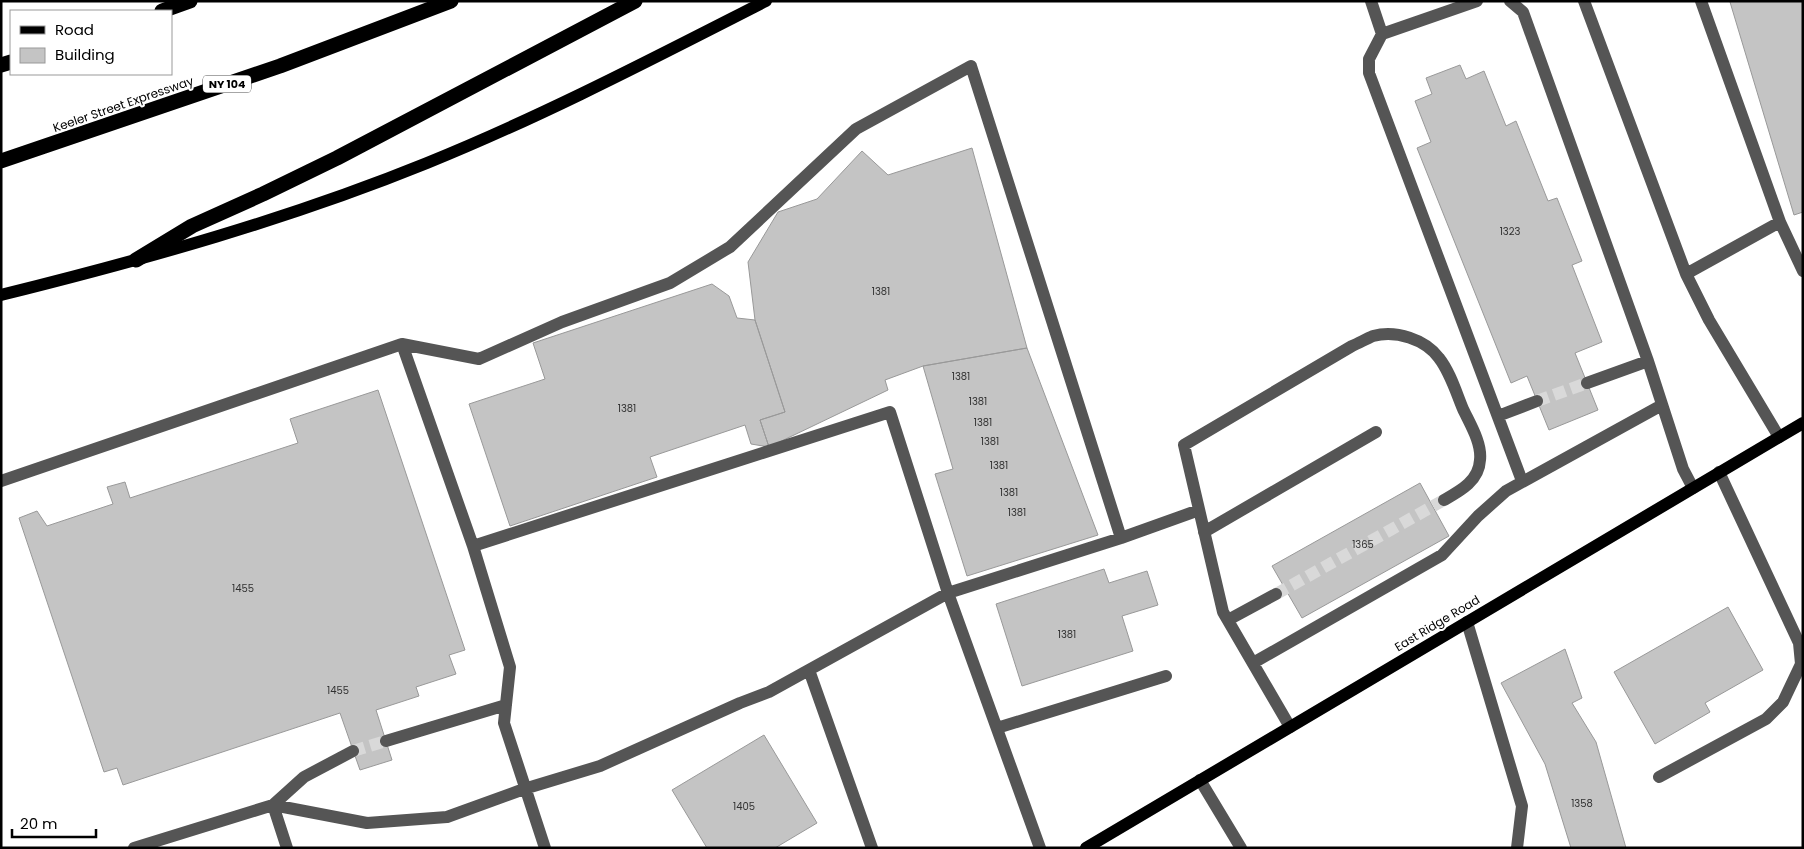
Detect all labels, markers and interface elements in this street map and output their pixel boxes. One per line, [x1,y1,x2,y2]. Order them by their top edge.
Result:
legend [10,10,172,75]
text: Road [55,19,94,40]
text: Building [55,44,115,65]
street label: Keeler Street Expressway [50,72,196,136]
road number: NY 104 [203,76,251,92]
house number: 1323 [1500,224,1520,239]
house number: 1381 [872,284,890,299]
house number: 1381 [952,369,970,384]
house number: 1381 [969,394,987,409]
house number: 1381 [618,401,636,416]
house number: 1381 [974,415,992,430]
house number: 1381 [981,434,999,449]
house number: 1381 [990,458,1008,473]
house number: 1381 [1000,485,1018,500]
house number: 1381 [1008,505,1026,520]
house number: 1365 [1352,537,1374,552]
house number: 1455 [232,581,254,596]
street label: East Ridge Road [1391,591,1483,655]
house number: 1381 [1058,627,1076,642]
house number: 1455 [327,683,349,698]
house number: 1358 [1571,796,1593,811]
house number: 1405 [733,799,755,814]
scale bar [12,806,96,838]
text: 20 m [20,813,58,834]

